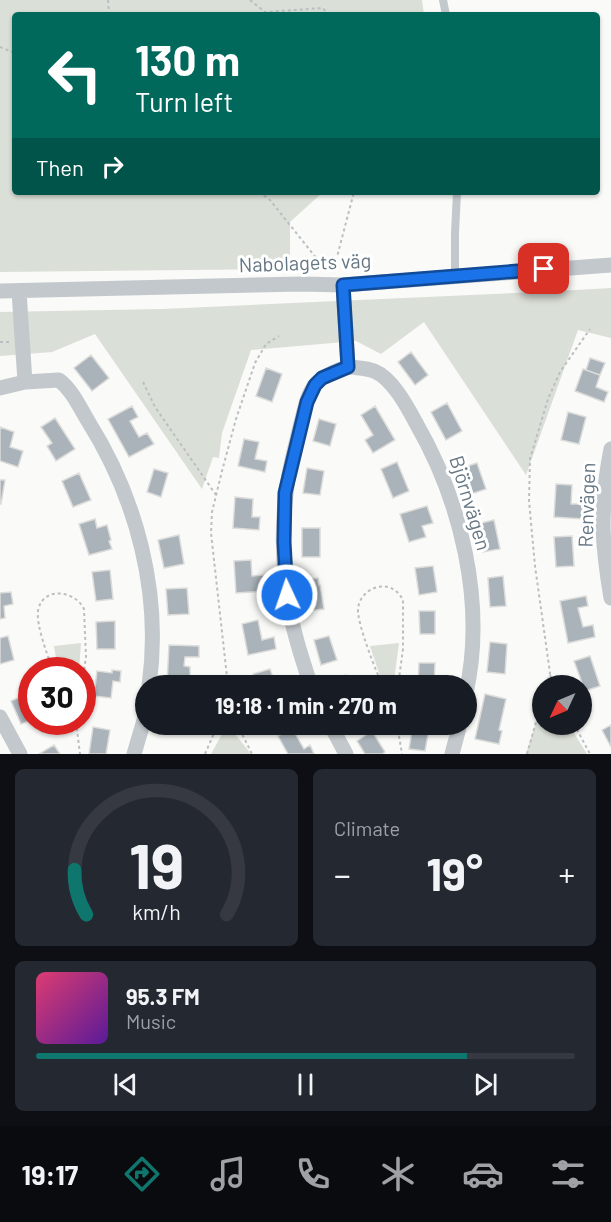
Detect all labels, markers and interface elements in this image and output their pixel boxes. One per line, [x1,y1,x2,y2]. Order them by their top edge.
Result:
text: 130 m [135,34,240,84]
icon: left [36,36,114,114]
text: Turn left [135,85,233,117]
icon: right [96,150,129,183]
text: Then [36,154,84,180]
pin [518,243,569,294]
street label: Nabolagets väg [238,248,372,276]
icon: arrive [527,252,560,285]
street label: Björnvägen [445,452,497,553]
street label: Renvägen [573,462,599,548]
position arrow [255,563,319,627]
speed limit sign: 30 [18,657,96,735]
north arrow [532,675,592,735]
map controls [532,675,592,735]
text: 19:18 · 1 min · 270 m [215,692,397,718]
text: Climate [334,816,400,840]
text: 19 [129,827,184,901]
text: 19° [426,846,483,900]
text: − [334,854,351,894]
text: + [559,854,575,894]
text: km/h [132,899,181,924]
text: 95.3 FM [126,983,200,1009]
text: Music [126,1009,176,1033]
icon: previous [109,1068,142,1101]
icon: pause [289,1068,322,1101]
icon: next [469,1068,502,1101]
icon: directions [121,1153,163,1195]
icon: music [207,1153,249,1195]
icon: phone [292,1153,334,1195]
icon: climate [377,1153,419,1195]
icon: car [462,1153,504,1195]
icon: filters [547,1153,589,1195]
text: 19:17 [22,1158,78,1190]

